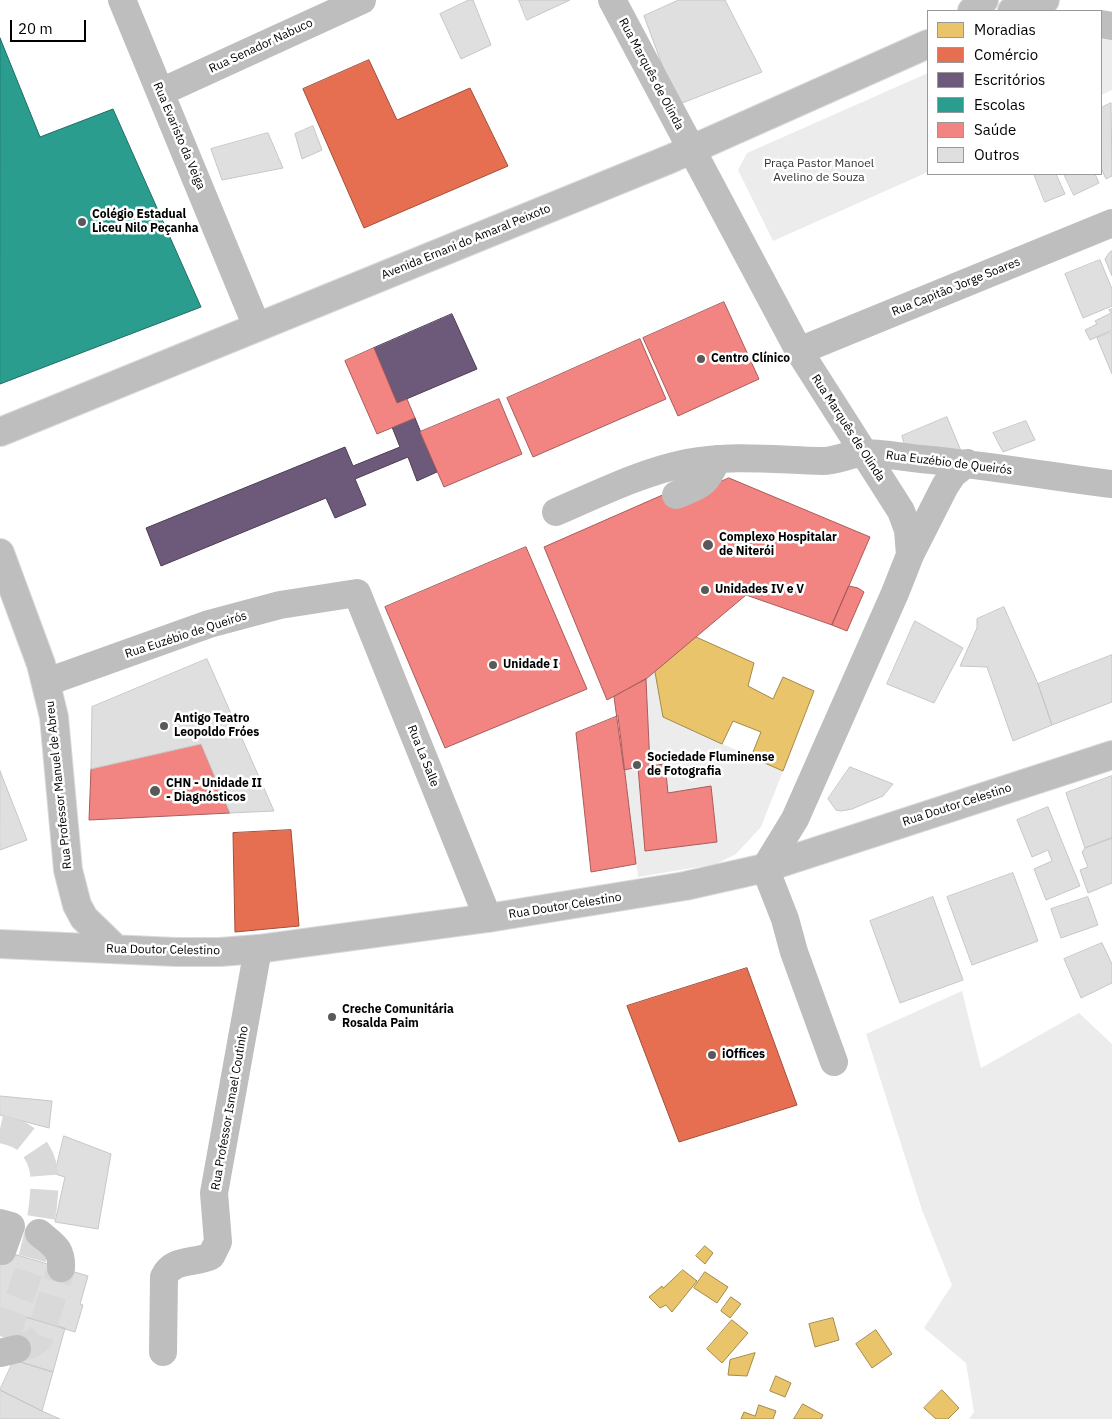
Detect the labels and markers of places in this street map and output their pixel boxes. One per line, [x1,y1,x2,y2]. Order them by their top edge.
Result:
place label: Colégio Estadual Liceu Nilo Peçanha [92,208,199,236]
marker: Colégio Estadual Liceu Nilo Peçanha [76,216,88,228]
place label: Centro Clínico [711,352,790,366]
marker: Centro Clínico [695,353,707,365]
place label: Complexo Hospitalar de Niterói [719,531,837,559]
marker: Complexo Hospitalar de Niterói [701,538,715,552]
place label: Unidades IV e V [715,583,804,597]
marker: Unidades IV e V [699,584,711,596]
place label: Unidade I [503,658,558,672]
marker: Unidade I [487,659,499,671]
place label: Antigo Teatro Leopoldo Fróes [174,712,259,740]
marker: Antigo Teatro Leopoldo Fróes [158,720,170,732]
place label: Sociedade Fluminense de Fotografia [647,751,774,779]
marker: Sociedade Fluminense de Fotografia [631,759,643,771]
place label: CHN - Unidade II - Diagnósticos [166,777,262,805]
marker: CHN - Unidade II - Diagnósticos [148,784,162,798]
place label: Creche Comunitária Rosalda Paim [342,1003,454,1031]
marker: Creche Comunitária Rosalda Paim [326,1011,338,1023]
place label: iOffices [722,1048,765,1062]
marker: iOffices [706,1049,718,1061]

